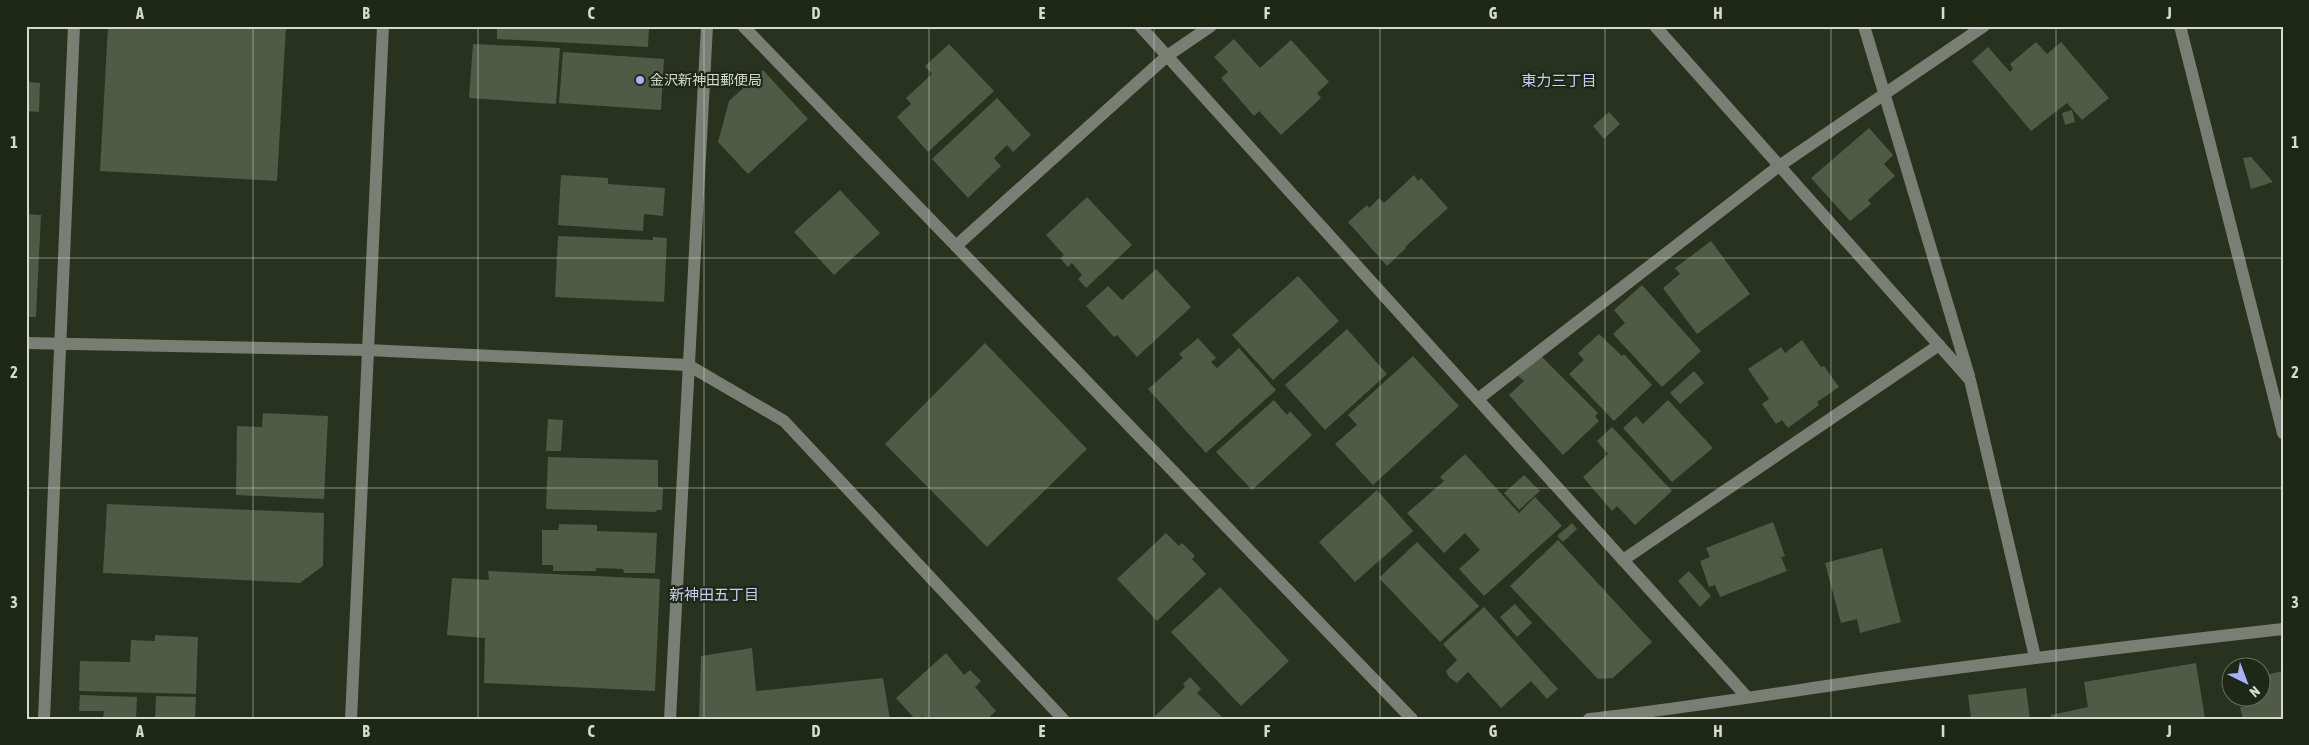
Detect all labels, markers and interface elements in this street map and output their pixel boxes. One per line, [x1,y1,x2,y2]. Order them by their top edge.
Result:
text: A [135,4,144,22]
text: B [362,4,370,22]
text: C [587,4,595,22]
text: D [812,4,821,22]
text: E [1039,4,1046,22]
text: F [1264,4,1271,22]
text: G [1489,4,1498,22]
text: H [1713,4,1723,22]
text: I [1941,4,1945,22]
text: J [2165,4,2172,22]
place label: 金沢新神田郵便局 [650,72,762,88]
district label: 東力三丁目 [1521,72,1597,89]
marker: 金沢新神田郵便局 [634,74,646,86]
text: 1 [10,133,18,151]
text: 1 [2291,133,2299,151]
text: 2 [10,363,18,381]
text: 2 [2291,363,2299,381]
district label: 新神田五丁目 [669,586,759,603]
text: 3 [10,593,18,611]
text: 3 [2291,593,2299,611]
north arrow [2222,658,2272,708]
text: N [2246,683,2263,700]
text: A [135,722,144,740]
text: B [362,722,370,740]
text: C [587,722,595,740]
text: D [812,722,821,740]
text: E [1039,722,1046,740]
text: F [1264,722,1271,740]
text: G [1489,722,1498,740]
text: H [1713,722,1723,740]
text: I [1941,722,1945,740]
text: J [2165,722,2172,740]

